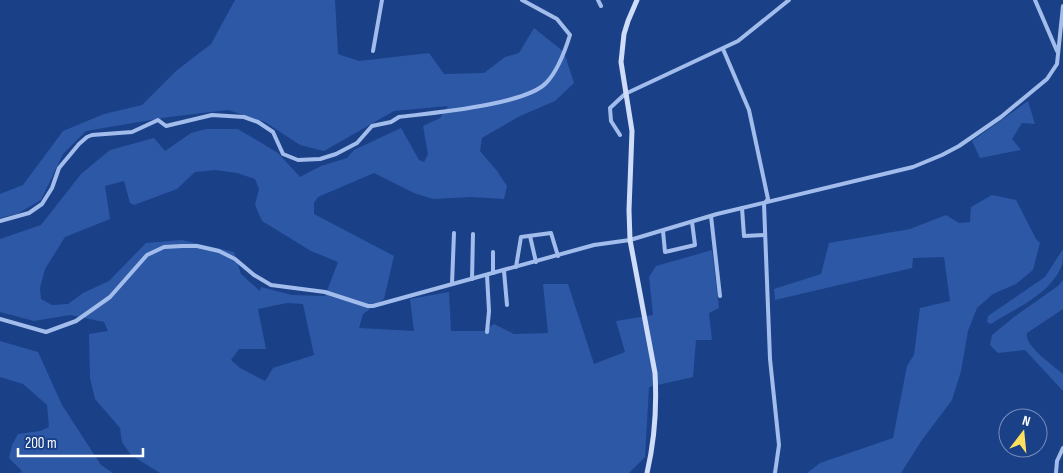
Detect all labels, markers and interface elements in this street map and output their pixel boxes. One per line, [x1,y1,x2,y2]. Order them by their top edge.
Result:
north arrow [998,408,1048,458]
text: N [1021,412,1032,430]
scale bar [18,426,142,458]
text: 200 m [25,434,57,453]

